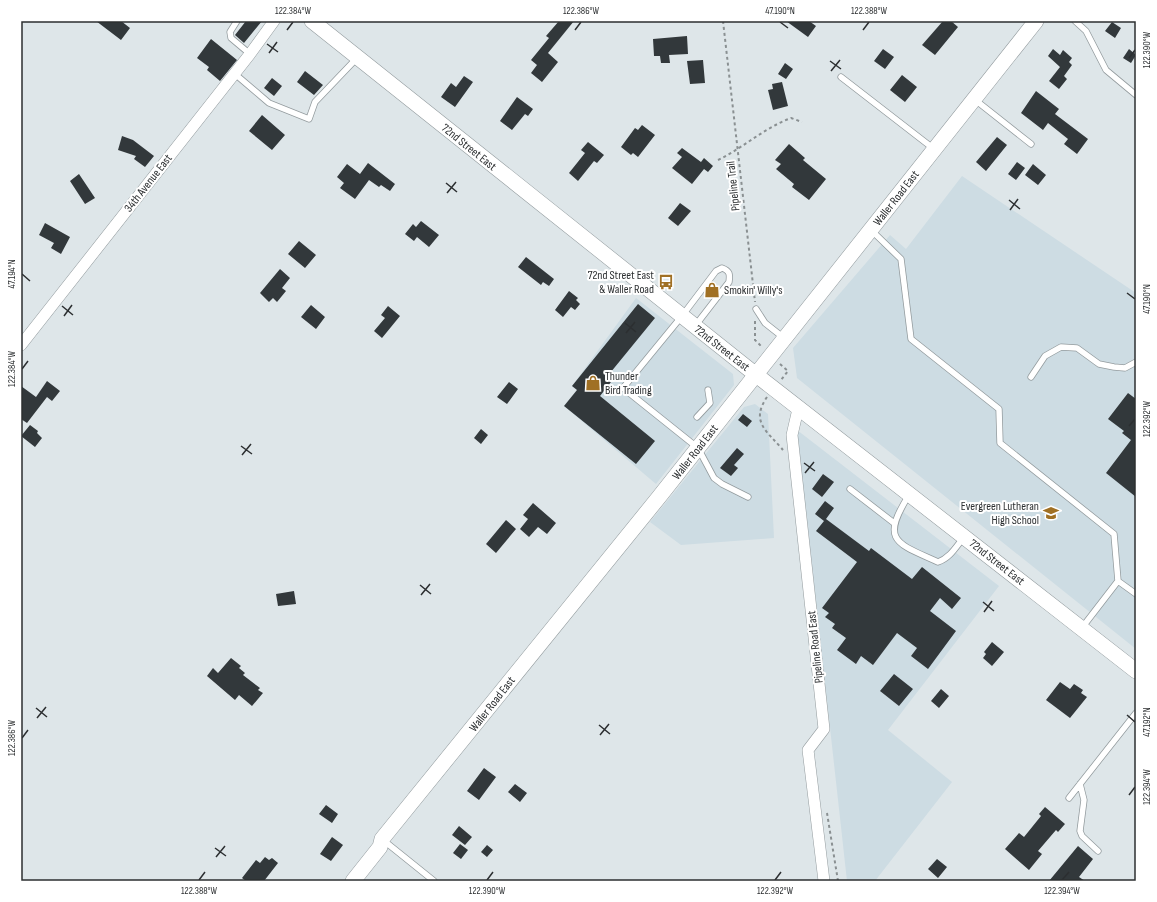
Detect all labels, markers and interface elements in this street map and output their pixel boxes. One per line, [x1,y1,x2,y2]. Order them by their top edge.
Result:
text: 122.384°W [275,5,311,17]
text: 122.386°W [563,5,600,17]
text: 47.190°N [765,5,795,17]
text: 122.388°W [851,5,888,17]
text: 122.390°W [1141,31,1153,68]
street label: 72nd Street East [438,121,499,174]
street label: 34th Avenue East [121,151,176,215]
street label: Pipeline Trail [723,160,744,212]
street label: Waller Road East [870,167,923,229]
text: 47.194°N [6,259,18,289]
place label: 72nd Street East & Waller Road [588,268,654,297]
bus stop icon: 72nd Street East & Waller Road [657,273,675,291]
shop icon: Smokin' Willy's [703,281,721,299]
place label: Smokin' Willy's [724,283,782,298]
text: 47.190°N [1141,284,1153,314]
street label: 72nd Street East [691,322,753,375]
text: 122.384°W [6,351,18,387]
place label: Thunder Bird Trading [605,369,652,398]
shop icon: Thunder Bird Trading [584,374,602,392]
text: 122.392°W [1141,401,1153,437]
street label: Waller Road East [669,421,722,483]
place label: Evergreen Lutheran High School [961,499,1039,528]
school or university icon: Evergreen Lutheran High School [1042,504,1060,522]
street label: 72nd Street East [966,536,1028,589]
street label: Pipeline Road East [804,610,827,684]
street label: Waller Road East [466,673,519,735]
text: 47.192°N [1141,707,1153,737]
text: 122.386°W [6,719,18,756]
text: 122.394°W [1141,769,1153,805]
text: 122.388°W [181,885,218,897]
text: 122.390°W [469,885,506,897]
text: 122.392°W [757,885,793,897]
text: 122.394°W [1044,885,1080,897]

